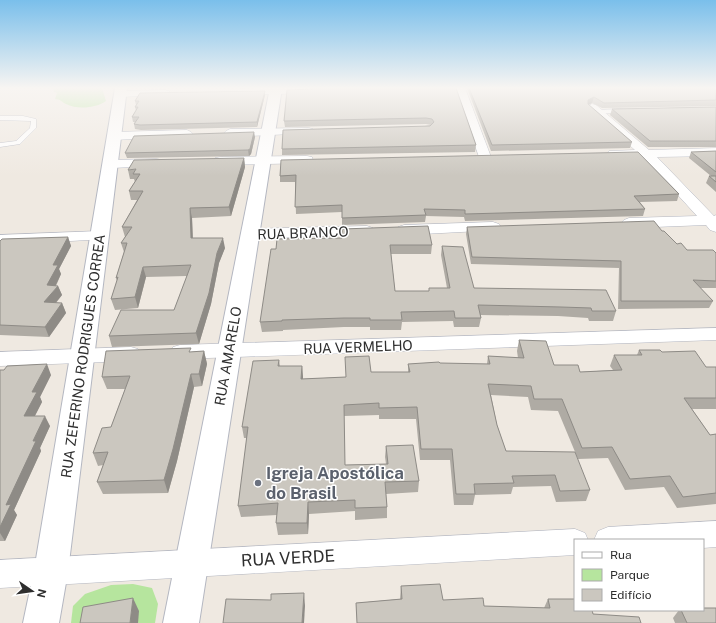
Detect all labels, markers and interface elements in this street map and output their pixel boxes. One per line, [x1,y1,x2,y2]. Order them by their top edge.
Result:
street label: RUA BRANCO [257,223,349,243]
street label: RUA ZEFERINO RODRIGUES CORREA [58,233,108,479]
street label: RUA AMARELO [211,305,245,407]
street label: RUA VERMELHO [303,337,413,357]
place label: Igreja Apostólica do Brasil [266,463,404,503]
marker: Igreja Apostólica do Brasil [253,478,263,488]
legend [574,539,704,611]
street label: RUA VERDE [240,546,336,570]
text: Rua [610,548,632,562]
text: Parque [610,568,650,582]
north arrow [12,571,52,611]
text: N [35,588,49,599]
text: Edifício [610,588,652,602]

